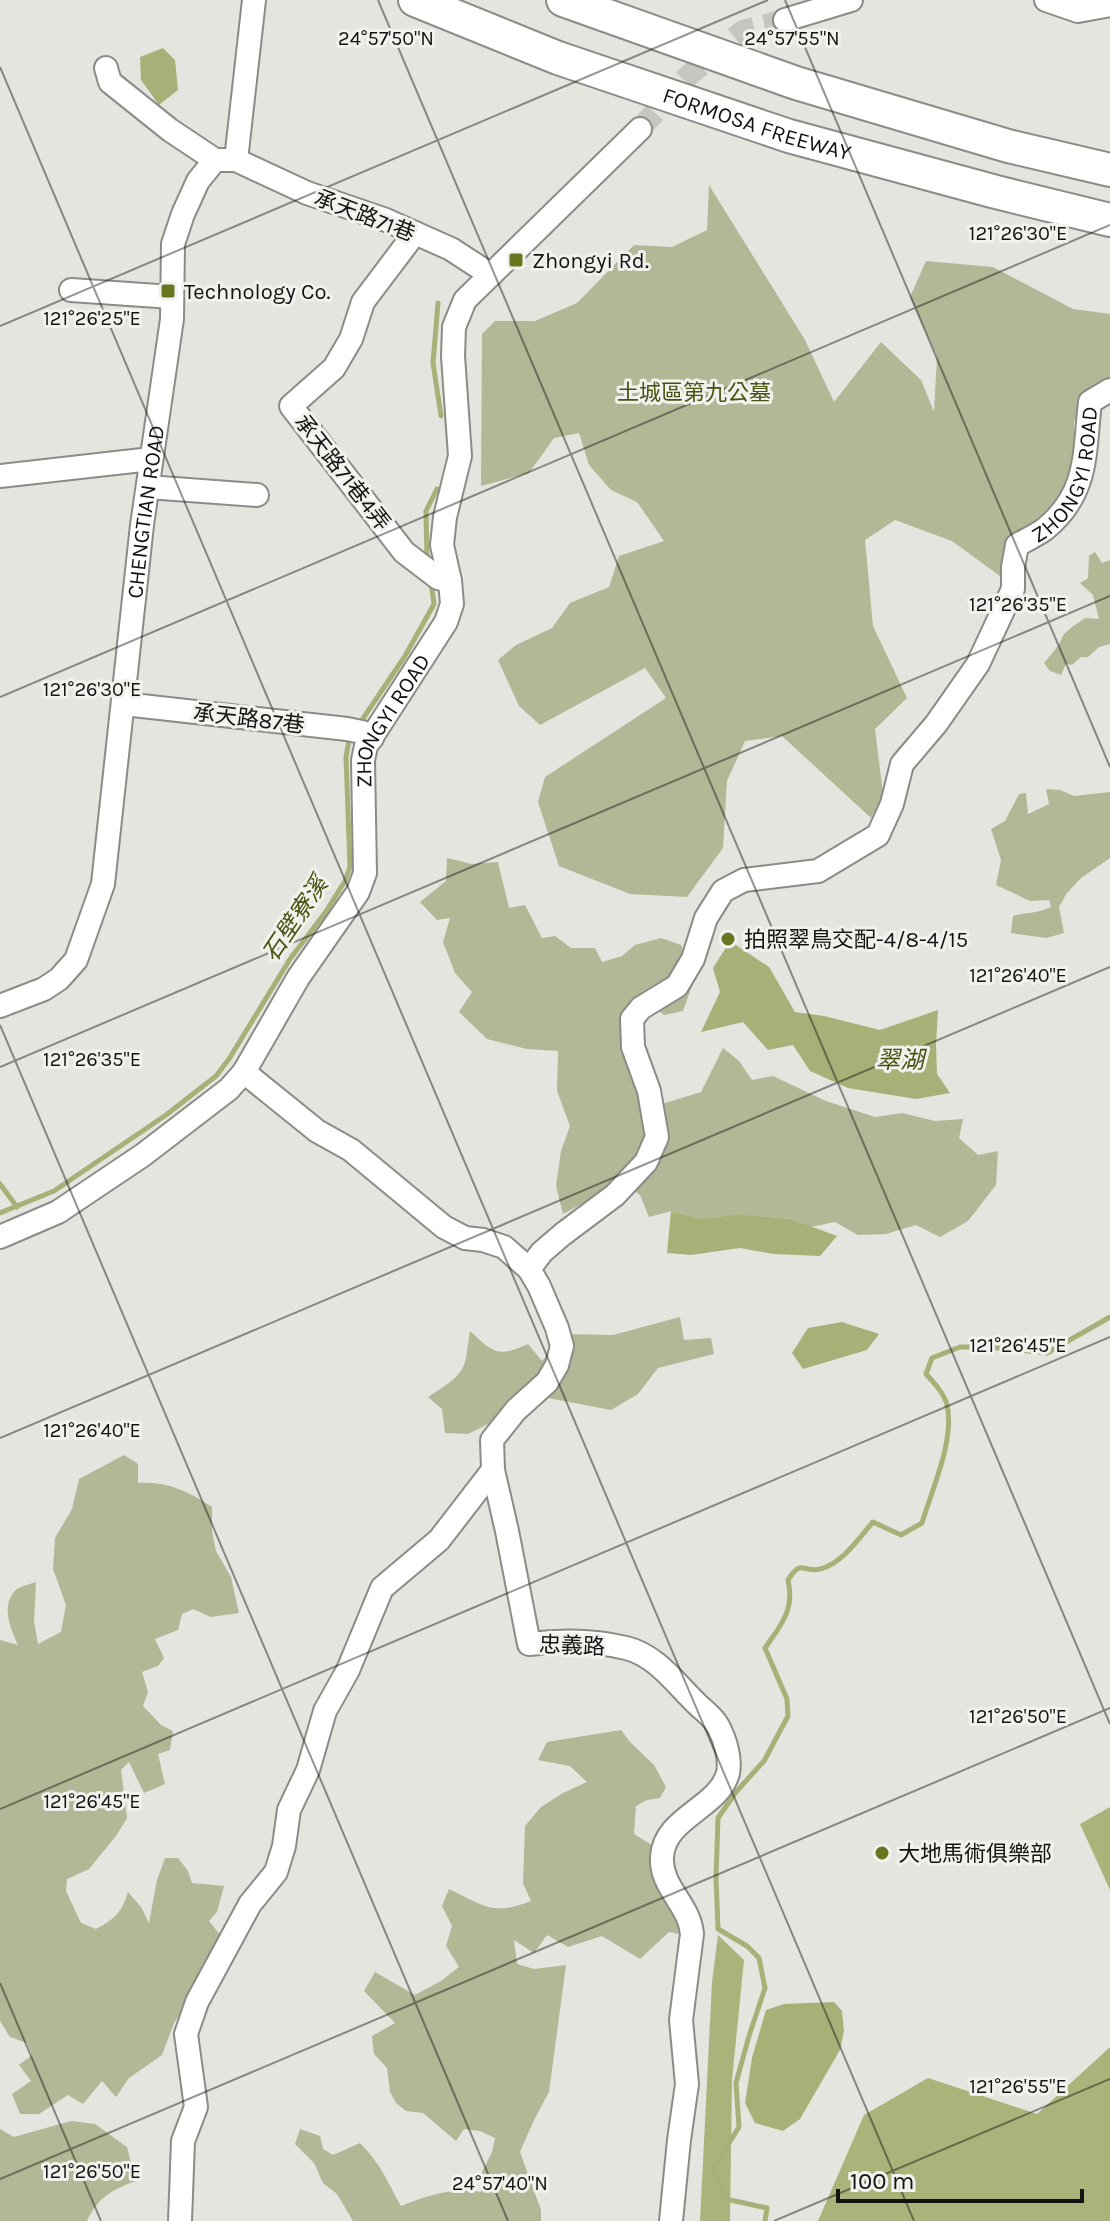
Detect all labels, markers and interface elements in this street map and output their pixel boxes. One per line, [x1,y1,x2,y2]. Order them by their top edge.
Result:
text: 24°57'50"N [338,27,434,50]
text: 24°57'55"N [744,27,840,50]
street label: FORMOSA FREEWAY [659,82,854,166]
street label: 承天路71巷 [311,185,419,247]
text: 121°26'30"E [969,222,1067,245]
place label: Zhongyi Rd. [532,248,649,274]
marker: Zhongyi Rd. [507,251,525,269]
place label: Technology Co. [184,279,331,305]
marker: Technology Co. [159,282,177,300]
text: 121°26'25"E [43,307,141,330]
park label: 土城區第九公墓 [617,380,771,406]
street label: ZHONGYI ROAD [1027,405,1103,549]
street label: 承天路71巷4弄 [289,409,396,536]
street label: CHENGTIAN ROAD [122,423,170,600]
text: 121°26'35"E [969,593,1067,616]
street label: ZHONGYI ROAD [351,649,436,788]
text: 121°26'30"E [43,678,141,701]
street label: 承天路87巷 [192,699,306,739]
water label: 石壁寮溪 [257,869,335,967]
place label: 拍照翠鳥交配-4/8-4/15 [744,927,968,953]
marker: 拍照翠鳥交配-4/8-4/15 [719,930,737,948]
text: 121°26'40"E [969,964,1067,987]
water label: 翠湖 [876,1046,928,1074]
text: 121°26'35"E [43,1048,141,1071]
text: 121°26'45"E [969,1334,1067,1357]
text: 121°26'40"E [43,1419,141,1442]
street label: 忠義路 [539,1632,605,1660]
text: 121°26'50"E [969,1705,1067,1728]
text: 121°26'45"E [43,1790,141,1813]
place label: 大地馬術俱樂部 [898,1841,1052,1867]
marker: 大地馬術俱樂部 [873,1844,891,1862]
text: 121°26'55"E [969,2075,1067,2098]
scale bar [838,2153,1082,2203]
text: 121°26'50"E [43,2160,141,2183]
text: 100 m [850,2167,915,2195]
text: 24°57'40"N [452,2172,548,2195]

